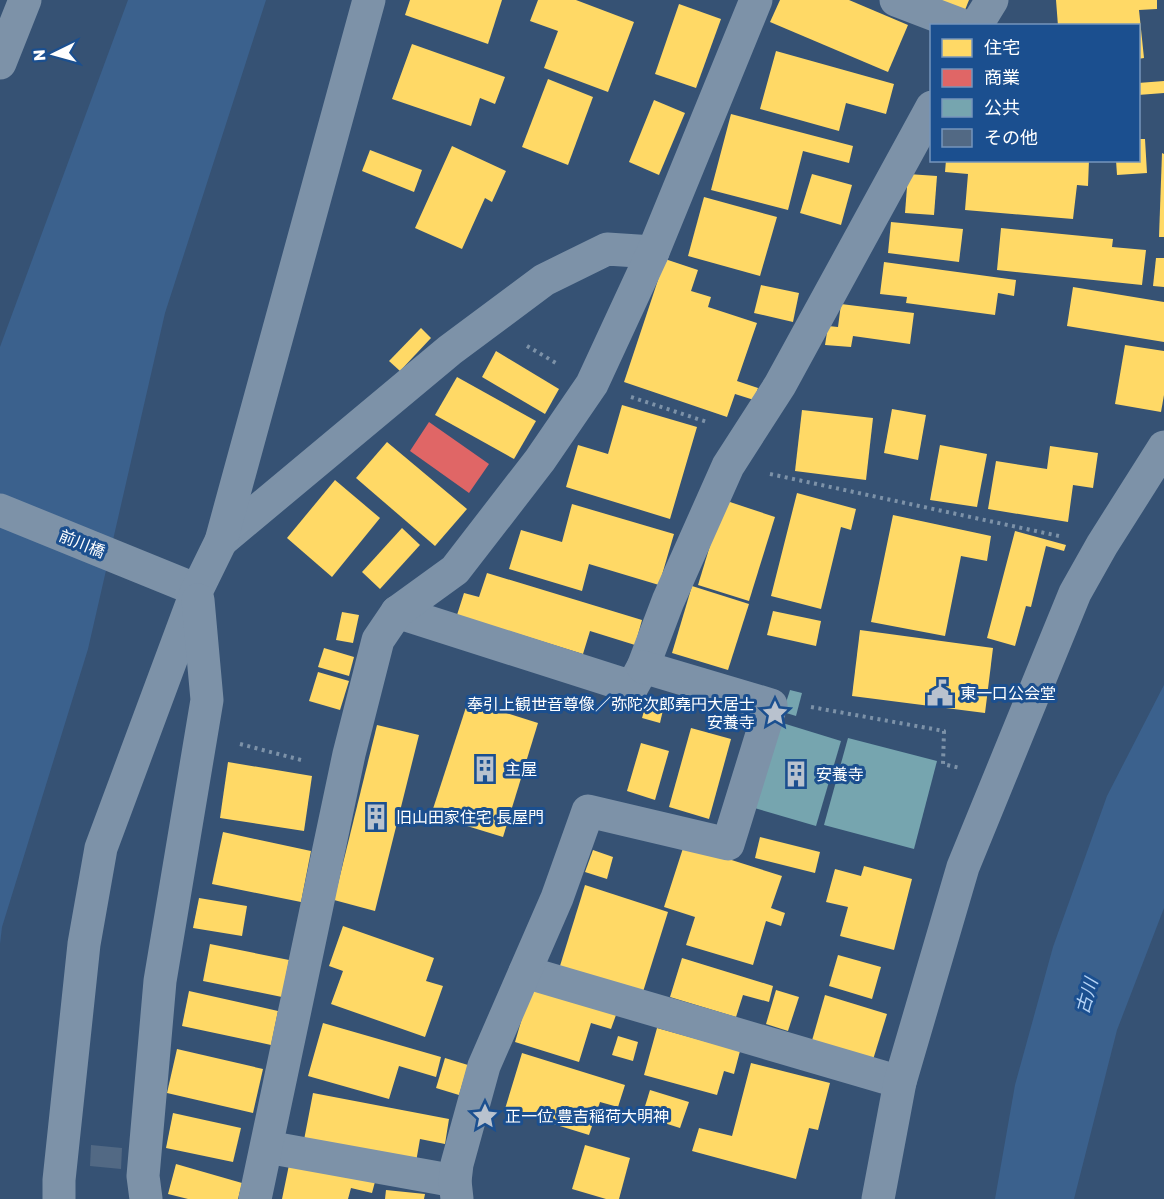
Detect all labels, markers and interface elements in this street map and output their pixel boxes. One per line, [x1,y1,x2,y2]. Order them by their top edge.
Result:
north arrow [24,24,84,84]
legend [930,24,1140,162]
text: 住宅 [984,37,1020,59]
text: N [30,49,50,62]
text: 商業 [984,67,1020,89]
text: 公共 [984,97,1020,119]
text: その他 [984,127,1038,149]
street label: 前川橋 [56,526,108,562]
public building icon: 東一口公会堂 [925,678,955,708]
place label: 東一口公会堂 [960,684,1056,703]
place label: 奉引上観世音尊像／弥陀次郎堯円大居士 安養寺 [467,695,755,732]
place icon: 奉引上観世音尊像／弥陀次郎堯円大居士 安養寺 [760,698,790,728]
building icon: 主屋 [470,754,500,784]
building icon: 安養寺 [781,759,811,789]
place label: 主屋 [505,760,537,779]
place label: 安養寺 [816,765,864,784]
building icon: 旧山田家住宅 長屋門 [361,802,391,832]
place label: 旧山田家住宅 長屋門 [396,808,544,827]
water label: 古川 [1071,974,1103,1016]
place icon: 正一位 豊吉稲荷大明神 [470,1101,500,1131]
place label: 正一位 豊吉稲荷大明神 [505,1107,669,1126]

